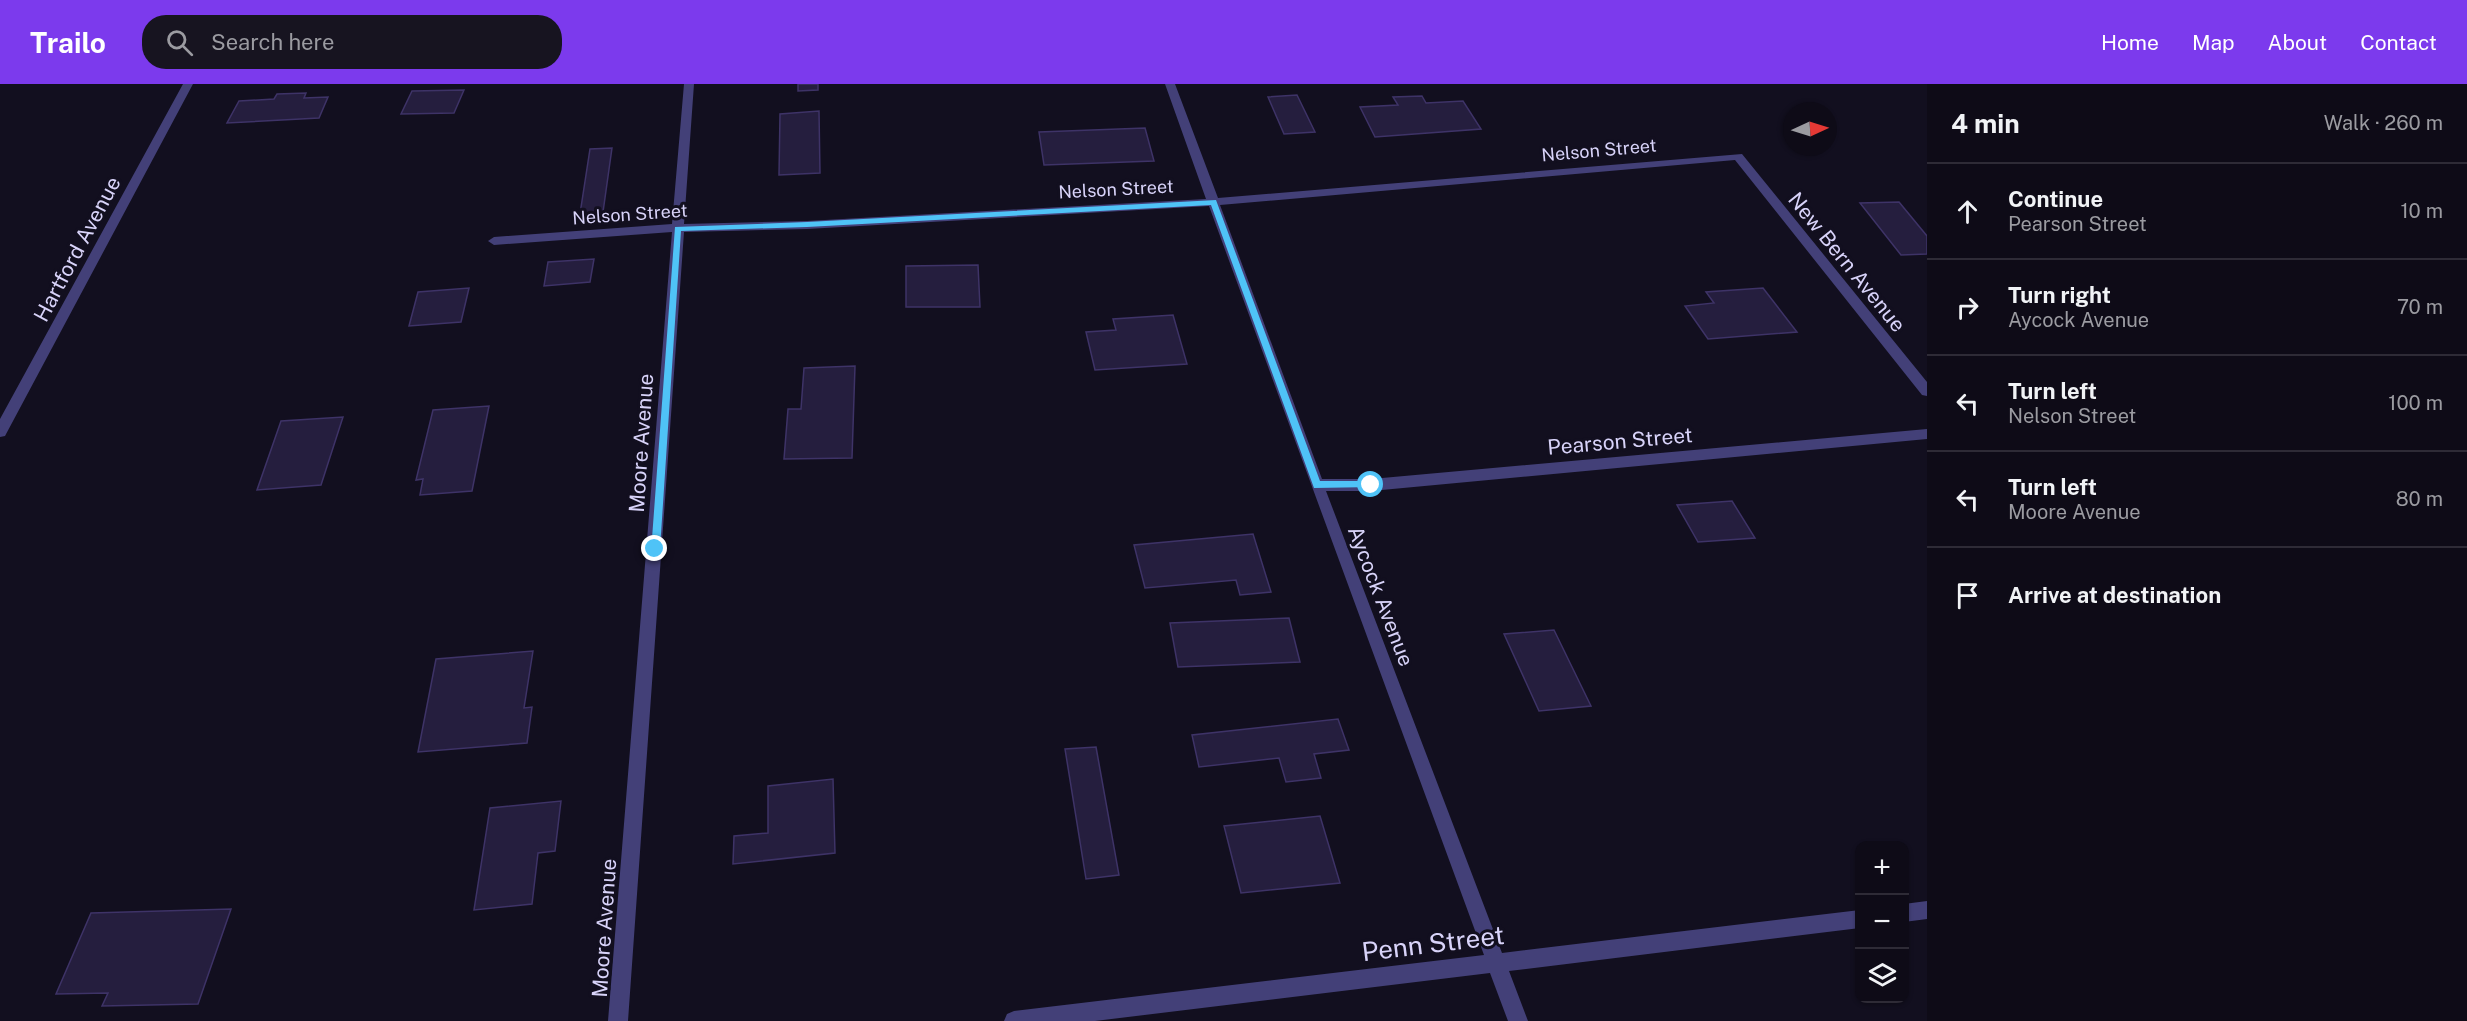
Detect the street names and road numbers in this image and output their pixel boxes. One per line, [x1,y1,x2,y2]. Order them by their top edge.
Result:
street label: Nelson Street [1541,135,1657,165]
street label: Hartford Avenue [28,172,126,326]
street label: Nelson Street [1058,175,1174,203]
street label: New Bern Avenue [1783,187,1911,337]
street label: Nelson Street [572,199,688,229]
street label: Moore Avenue [624,373,658,513]
street label: Pearson Street [1546,422,1694,460]
street label: Aycock Avenue [1343,522,1419,670]
street label: Moore Avenue [587,858,621,998]
street label: Penn Street [1360,919,1506,967]

